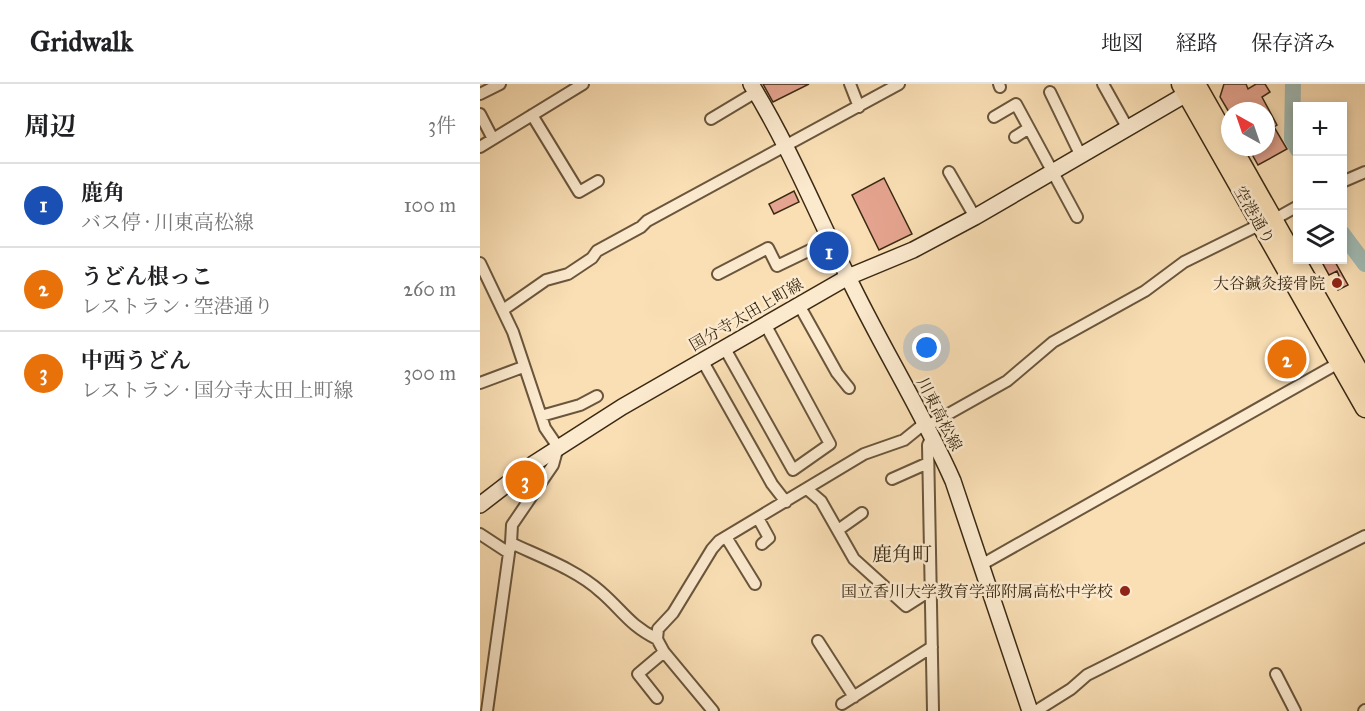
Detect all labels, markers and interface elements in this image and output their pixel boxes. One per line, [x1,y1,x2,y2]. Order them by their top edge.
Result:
text: Gridwalk [30,24,133,59]
text: 地図 [1101,30,1143,56]
text: 経路 [1176,30,1218,56]
text: 保存済み [1251,30,1335,56]
north arrow [1221,102,1275,156]
map controls [1293,102,1347,264]
button: + [1293,102,1347,156]
text: 周辺 [24,110,76,142]
text: 3件 [428,113,456,137]
button: − [1293,156,1347,210]
text: 鹿角 [81,179,125,206]
street label: 空港通り [1230,183,1279,248]
text: 1 [40,193,47,217]
text: 100 m [404,193,456,217]
text: バス停 · 川東高松線 [81,210,254,234]
button: layers [1293,210,1347,264]
pin: 1 [810,228,848,274]
text: うどん根っこ [81,263,213,290]
street label: 国分寺太田上町線 [686,274,806,355]
place label: 大谷鍼灸接骨院 [1213,274,1325,293]
marker: 大谷鍼灸接骨院 [1330,276,1344,290]
text: 2 [39,277,48,301]
text: 260 m [403,277,456,301]
text: レストラン · 空港通り [81,294,273,318]
your location [912,333,941,362]
pin: 2 [1268,336,1306,382]
text: 中西うどん [81,347,191,374]
text: 3 [40,361,48,385]
text: 300 m [404,361,456,385]
street label: 川東高松線 [913,374,966,454]
text: レストラン · 国分寺太田上町線 [81,378,353,402]
pin: 3 [506,458,544,502]
district label: 鹿角町 [872,542,932,566]
place label: 国立香川大学教育学部附属高松中学校 [841,582,1113,601]
marker: 国立香川大学教育学部附属高松中学校 [1118,584,1132,598]

